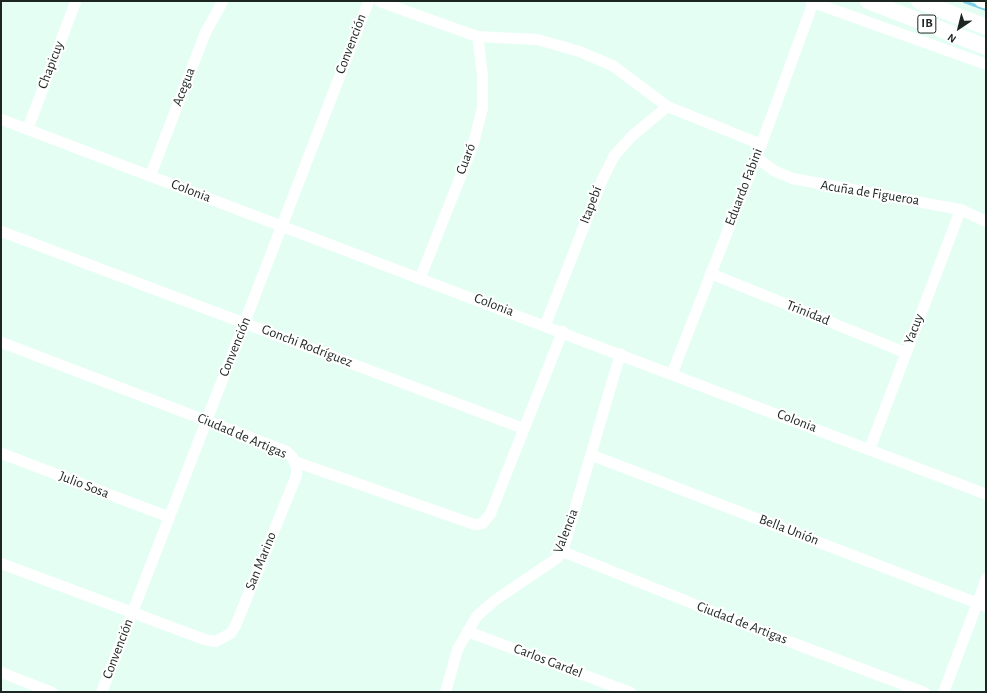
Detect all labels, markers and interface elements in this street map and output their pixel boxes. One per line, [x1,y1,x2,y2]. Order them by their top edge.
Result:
north arrow [939,8,979,48]
street label: Convención [332,12,370,76]
road number: IB [917,13,937,35]
text: N [946,32,958,45]
street label: Chapicuy [34,39,68,91]
street label: Acegua [169,65,199,109]
street label: Cuaró [452,141,480,177]
street label: Eduardo Fabini [722,146,766,228]
street label: Colonia [169,176,213,206]
street label: Acuña de Figueroa [819,177,921,209]
street label: Itapebí [576,184,606,226]
street label: Colonia [472,290,516,320]
street label: Trinidad [784,297,832,329]
street label: Yacuy [901,311,927,347]
street label: Convención [215,315,255,379]
street label: Gonchi Rodríguez [259,321,355,371]
street label: Colonia [775,406,819,436]
street label: Ciudad de Artigas [195,410,289,462]
street label: Julio Sosa [57,468,111,502]
street label: Valencia [550,507,582,555]
street label: Bella Unión [757,511,821,549]
street label: San Marino [242,529,280,593]
street label: Ciudad de Artigas [694,598,790,648]
street label: Convención [99,617,137,681]
street label: Carlos Gardel [511,640,585,682]

